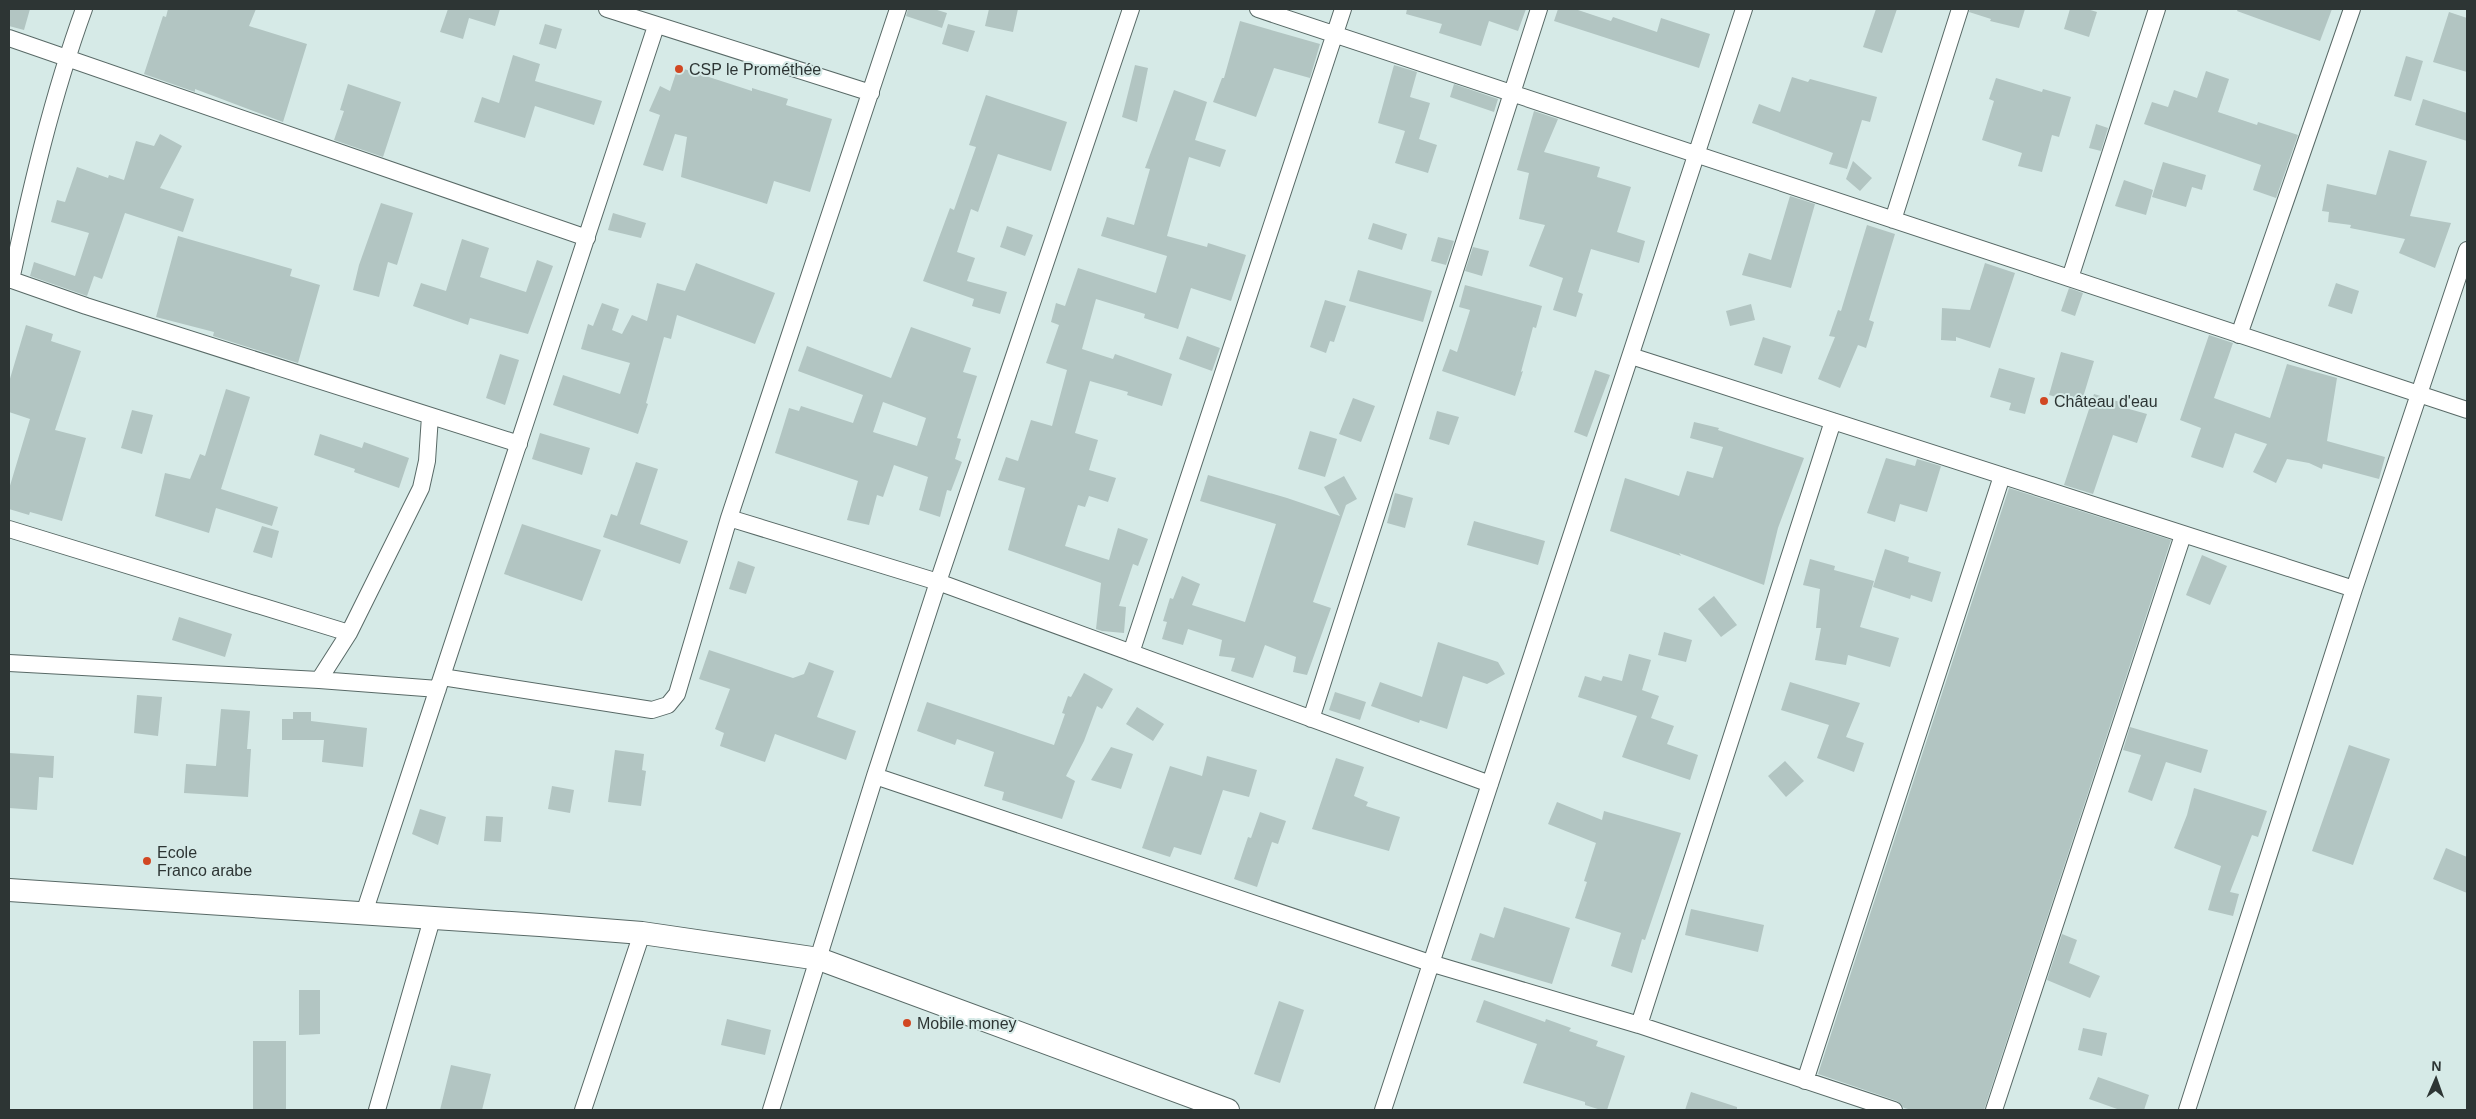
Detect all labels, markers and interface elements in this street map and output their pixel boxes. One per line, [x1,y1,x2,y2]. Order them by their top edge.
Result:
place label: CSP le Prométhée [689,61,821,78]
marker: CSP le Prométhée [673,63,685,75]
place label: Château d'eau [2054,393,2158,410]
marker: Château d'eau [2038,395,2050,407]
place label: Ecole Franco arabe [157,844,252,879]
marker: Ecole Franco arabe [141,855,153,867]
place label: Mobile money [917,1015,1017,1032]
marker: Mobile money [901,1017,913,1029]
north arrow [2411,1054,2461,1104]
text: N [2431,1058,2442,1074]

